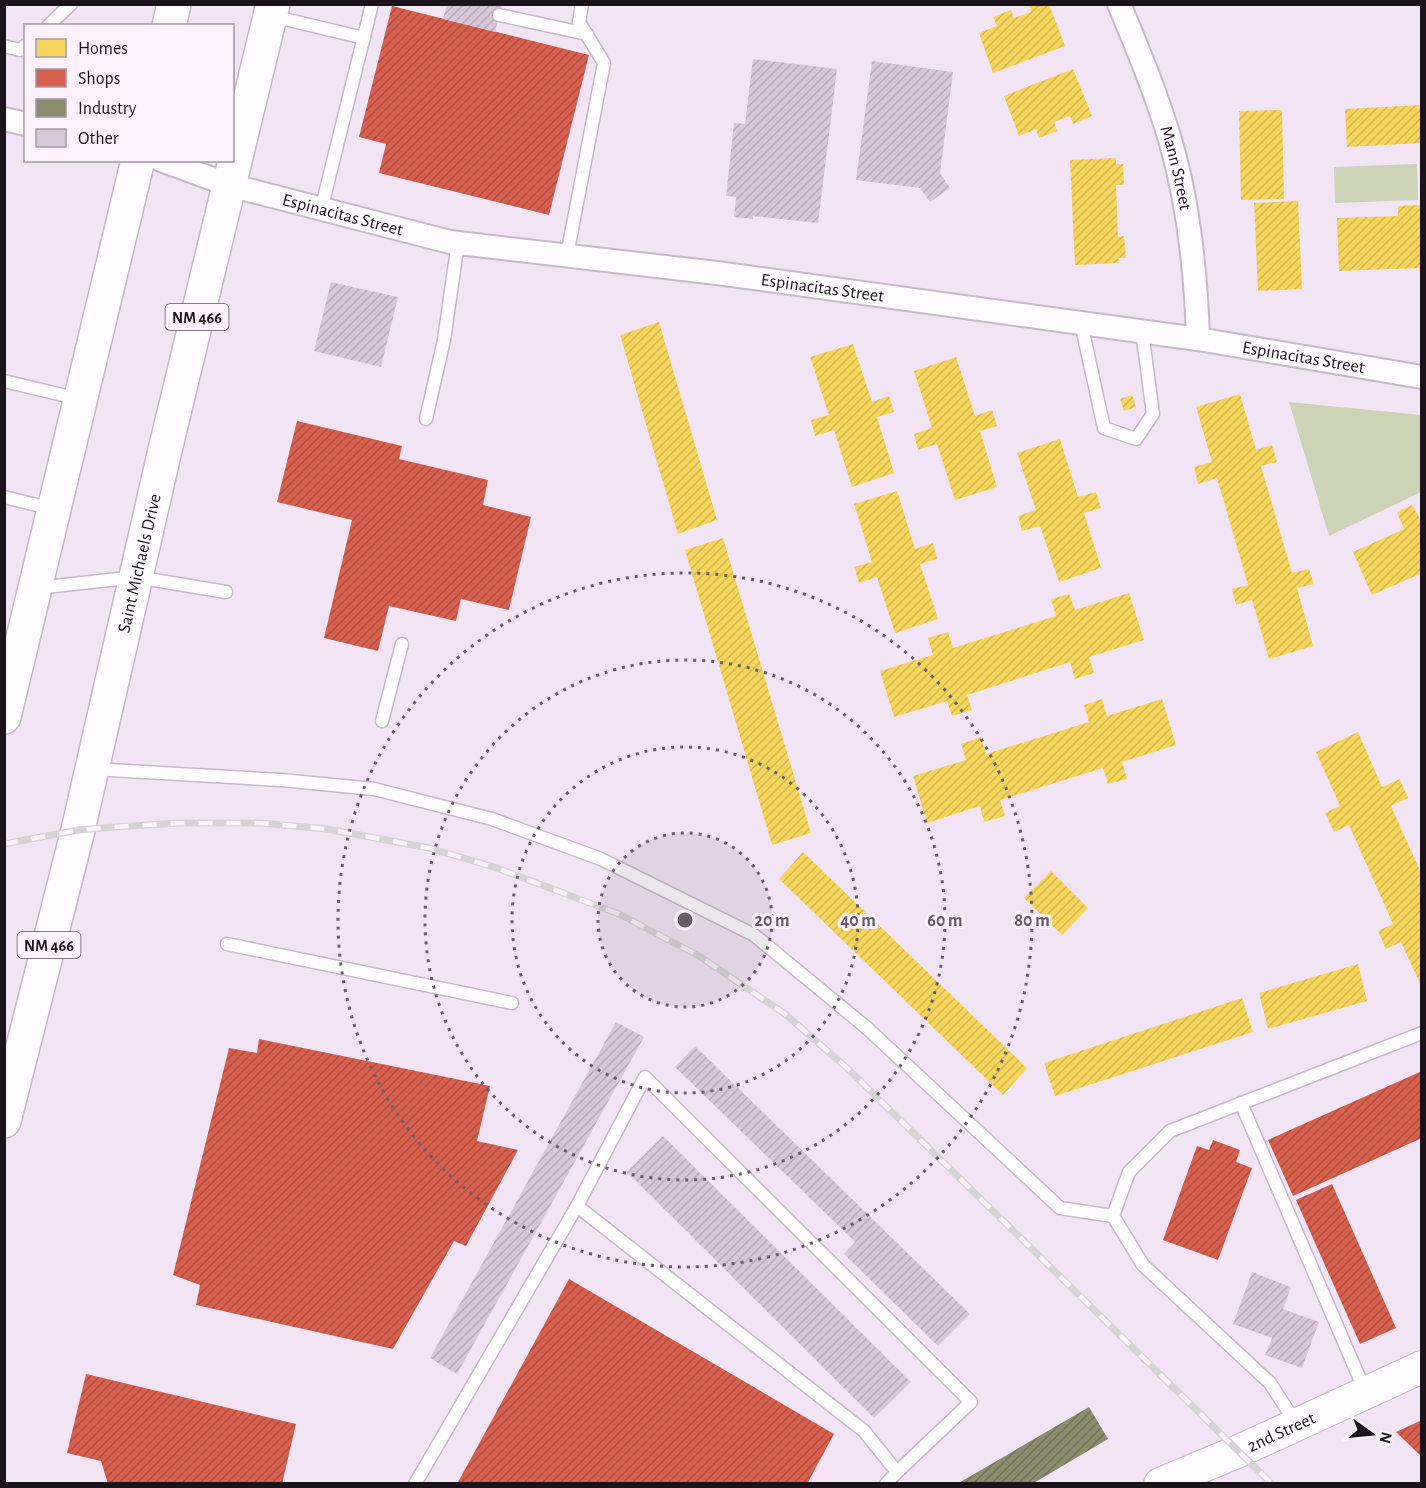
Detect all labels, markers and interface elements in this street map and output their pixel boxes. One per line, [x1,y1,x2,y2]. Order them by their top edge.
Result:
legend [24,24,234,162]
text: Homes [78,40,128,58]
text: Shops [78,70,120,88]
text: Industry [78,100,137,118]
street label: Mann Street [1156,124,1194,212]
text: Other [78,130,119,148]
street label: Espinacitas Street [280,191,405,240]
street label: Espinacitas Street [760,271,885,306]
road number: NM 466 [166,304,228,330]
street label: Espinacitas Street [1241,339,1366,377]
street label: Saint Michaels Drive [115,492,165,635]
centre of rings [675,910,695,930]
text: 20 m [754,912,790,930]
text: 40 m [840,912,876,930]
text: 60 m [927,912,963,930]
text: 80 m [1014,912,1050,930]
road number: NM 466 [17,932,80,958]
north arrow [1342,1404,1402,1464]
street label: 2nd Street [1245,1409,1318,1456]
text: N [1376,1430,1395,1445]

